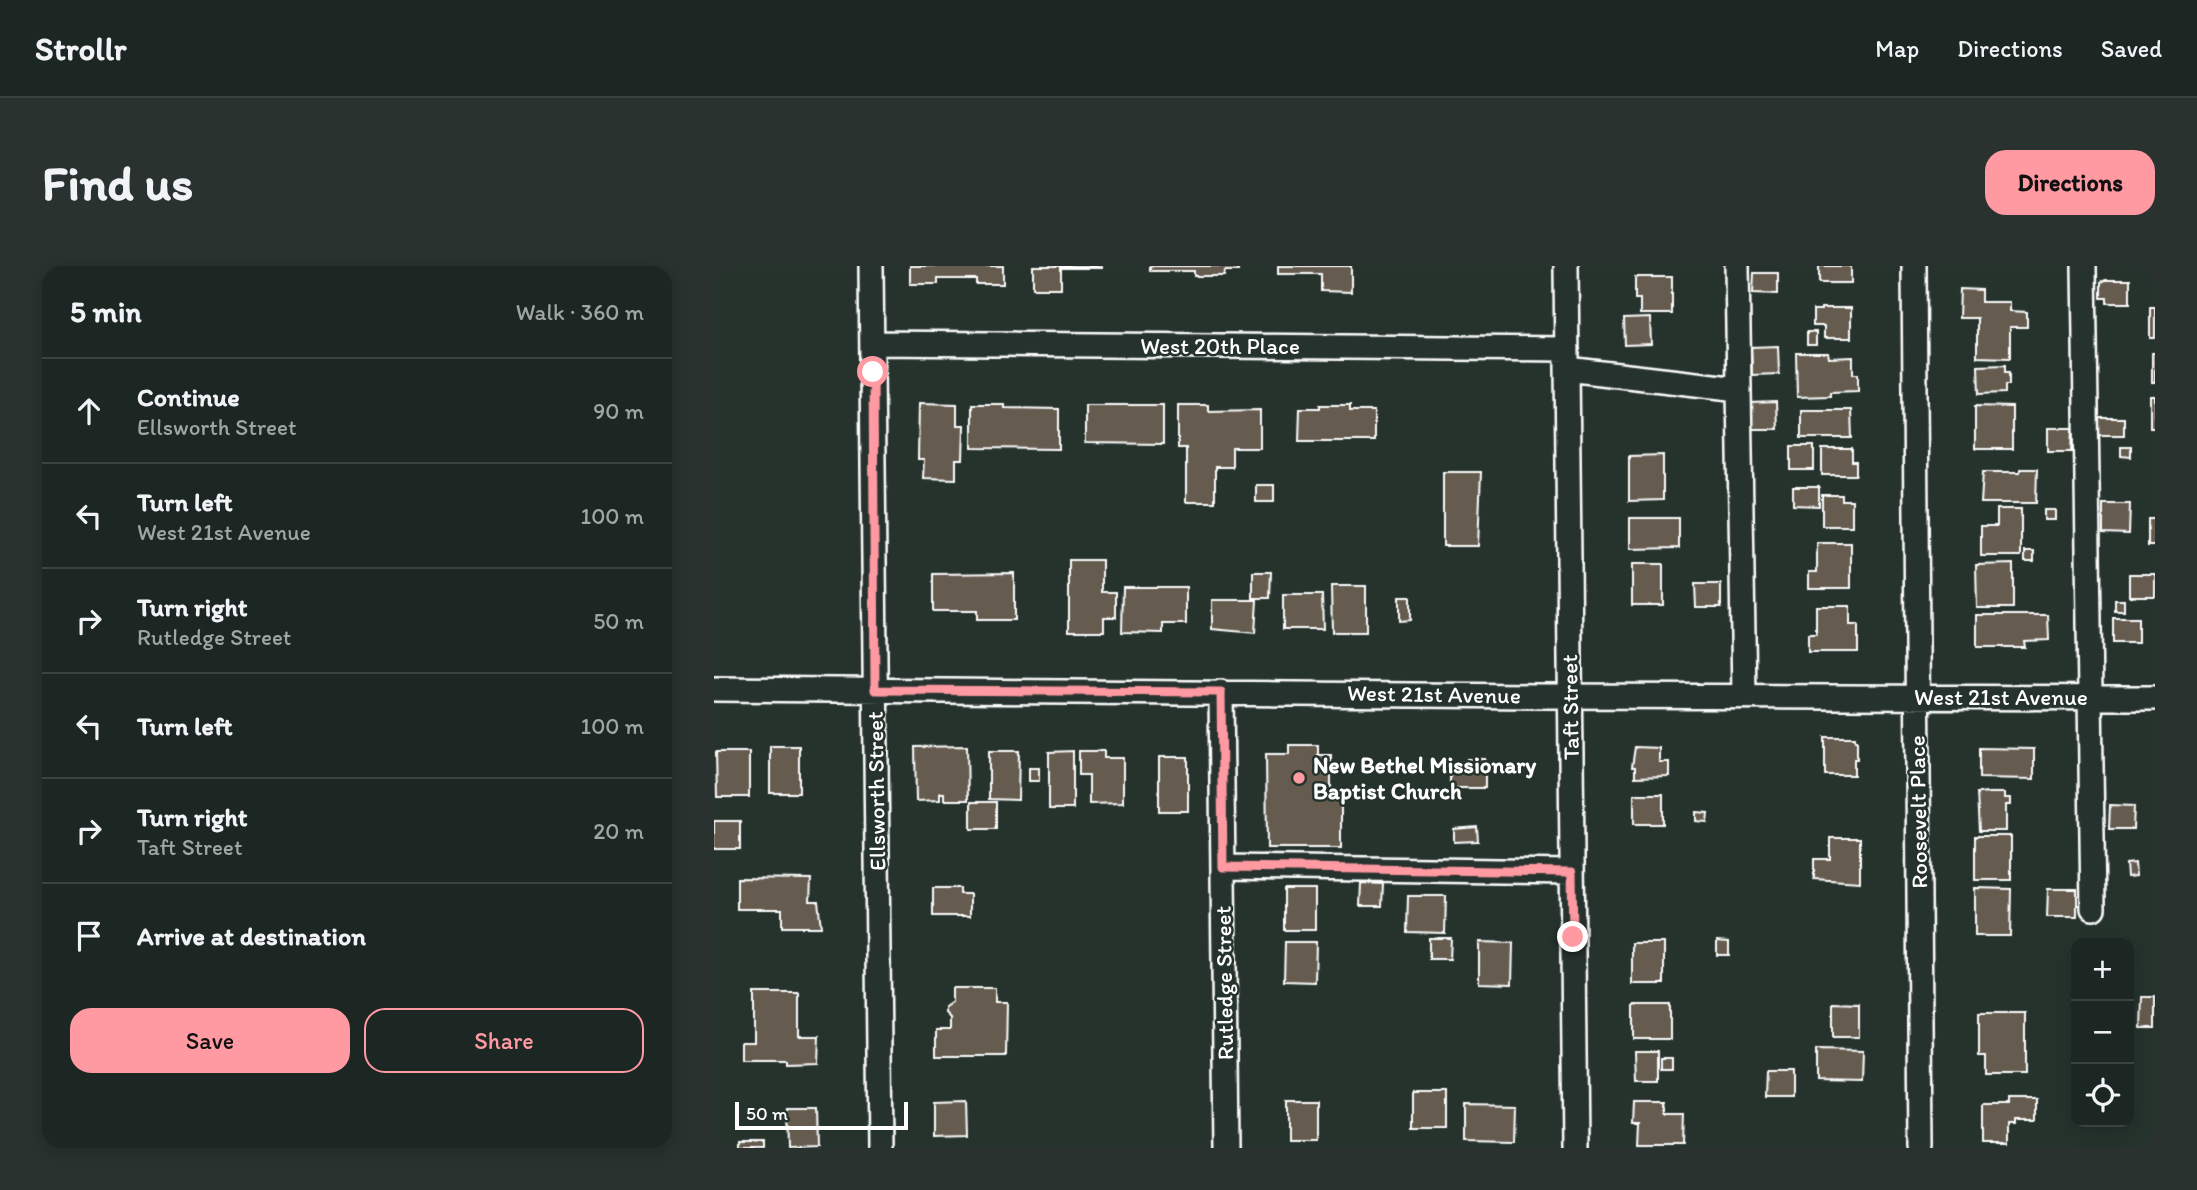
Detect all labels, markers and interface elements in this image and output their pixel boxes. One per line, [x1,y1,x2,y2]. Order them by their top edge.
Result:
text: Strollr [35,29,126,68]
text: Map [1875,34,1919,63]
text: Directions [1957,34,2063,63]
text: Saved [2101,34,2162,63]
button: Directions [1985,150,2155,215]
text: Find us [42,153,193,212]
text: 5 min [70,293,141,330]
text: Walk · 360 m [516,298,644,326]
street label: West 20th Place [1140,332,1300,360]
route start [857,356,888,387]
text: Continue [137,381,240,413]
icon: ahead [70,392,108,430]
text: 90 m [593,397,644,425]
text: Ellsworth Street [137,413,297,441]
text: Turn left [137,486,233,518]
icon: left [70,497,108,535]
text: 100 m [580,502,644,530]
text: West 21st Avenue [137,518,311,546]
text: Turn right [137,591,248,623]
icon: right [70,602,108,640]
text: 50 m [593,607,644,635]
text: Rutledge Street [137,623,291,651]
street label: Taft Street [1555,654,1585,760]
street label: West 21st Avenue [1347,678,1521,710]
street label: West 21st Avenue [1914,683,2088,711]
icon: left [70,707,108,745]
text: Turn left [137,710,233,742]
street label: Ellsworth Street [861,711,891,871]
text: 100 m [580,712,644,740]
street label: Roosevelt Place [1903,735,1933,889]
place label: New Bethel Missionary Baptist Church [1313,751,1536,805]
marker: New Bethel Missionary Baptist Church [1291,770,1307,786]
text: Turn right [137,801,248,833]
icon: right [70,812,108,850]
text: 20 m [593,817,644,845]
text: Taft Street [137,833,243,861]
street label: Rutledge Street [1209,906,1239,1060]
icon: arrive [70,917,108,955]
text: Arrive at destination [137,920,366,952]
route end [1557,921,1588,952]
map controls [2071,938,2134,1127]
button: + [2071,938,2134,1001]
button: − [2071,1001,2134,1064]
button: Save [70,1008,350,1073]
button: Share [364,1008,644,1073]
button: locate [2071,1064,2134,1127]
scale bar [735,1099,908,1131]
text: 50 m [746,1102,788,1125]

